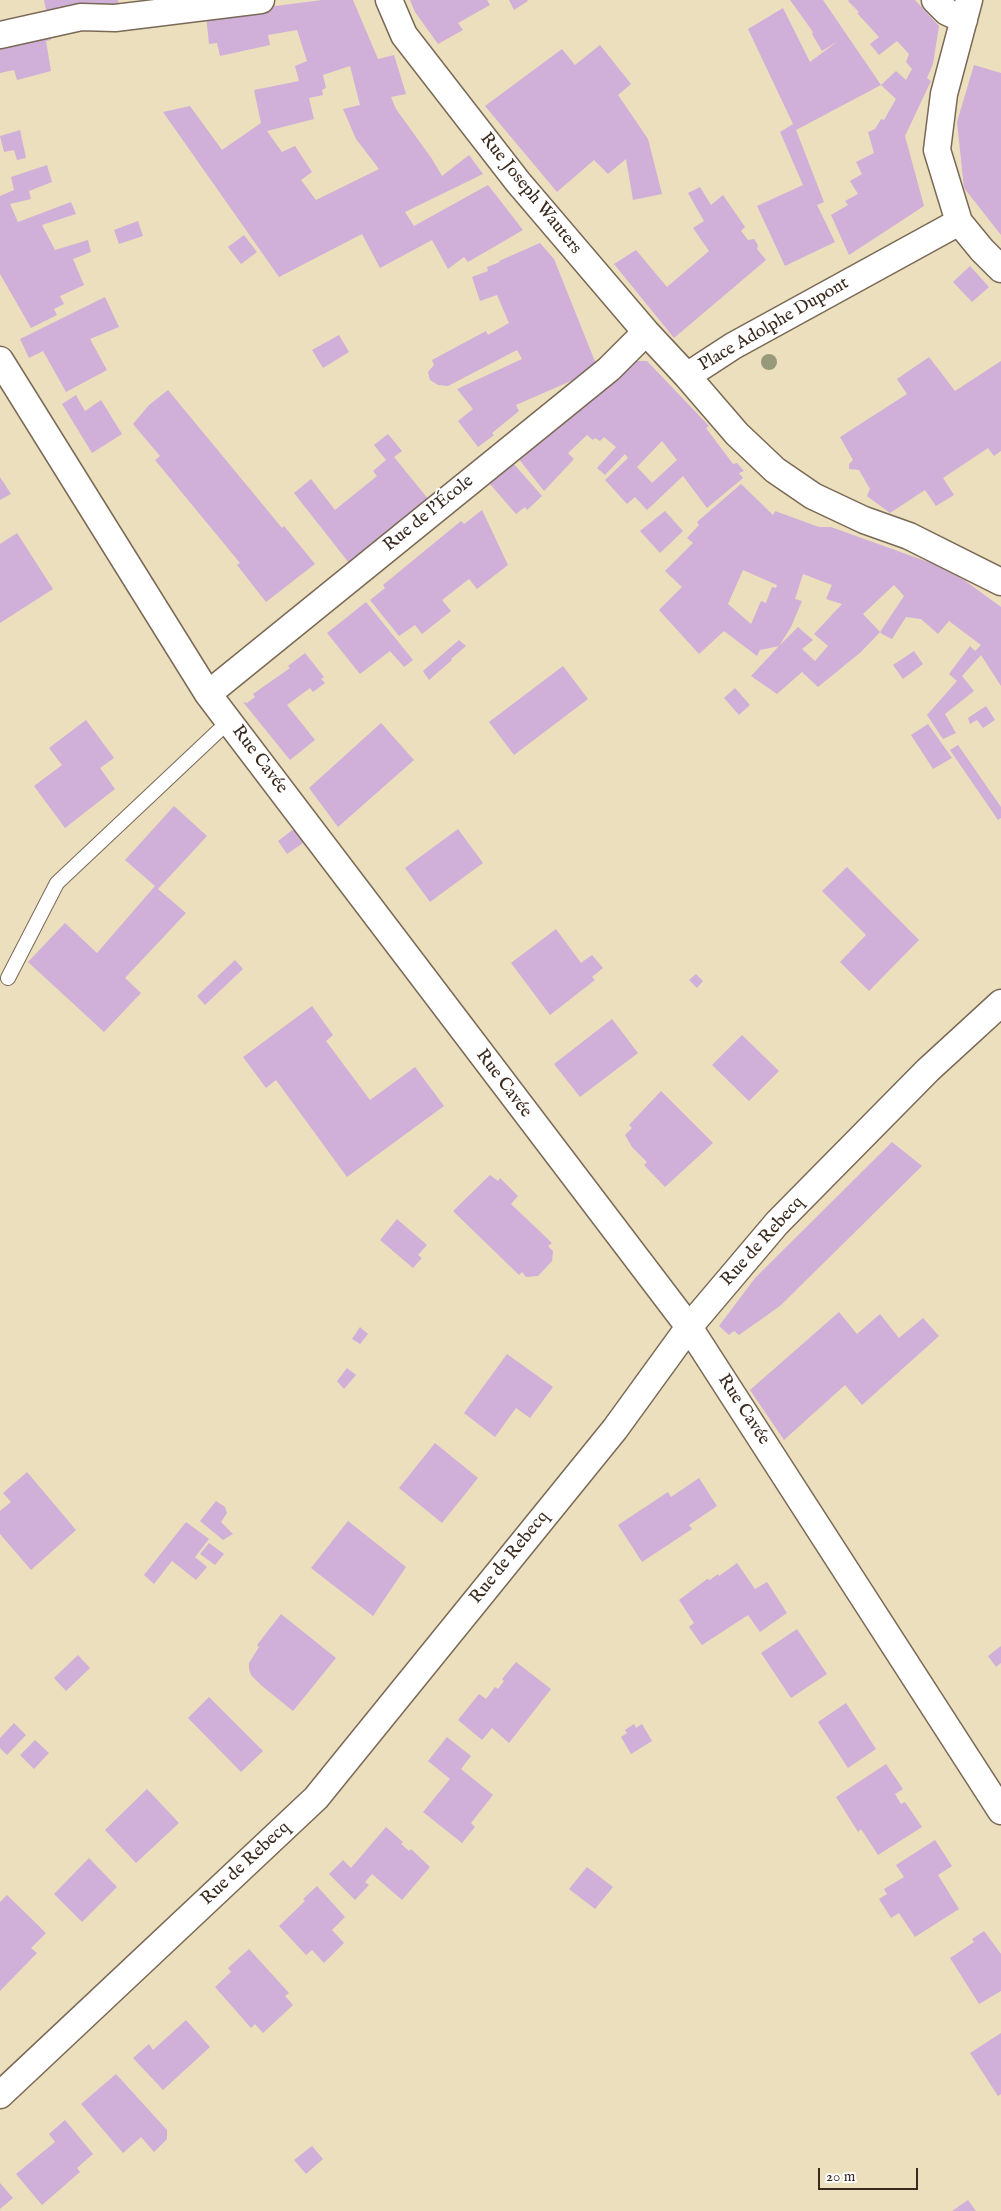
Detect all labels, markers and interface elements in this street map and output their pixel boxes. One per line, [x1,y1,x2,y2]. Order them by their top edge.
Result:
street label: Rue Joseph Wauters [474,129,586,259]
street label: Place Adolphe Dupont [695,273,853,377]
street label: Rue de l'École [380,471,478,557]
street label: Rue Cavée [226,722,292,798]
street label: Rue Cavée [470,1046,536,1122]
street label: Rue de Rebecq [717,1193,809,1291]
street label: Rue Cavée [712,1371,774,1449]
street label: Rue de Rebecq [466,1507,554,1609]
street label: Rue de Rebecq [197,1817,295,1911]
scale bar [821,2158,921,2190]
text: 20 m [826,2167,855,2186]

